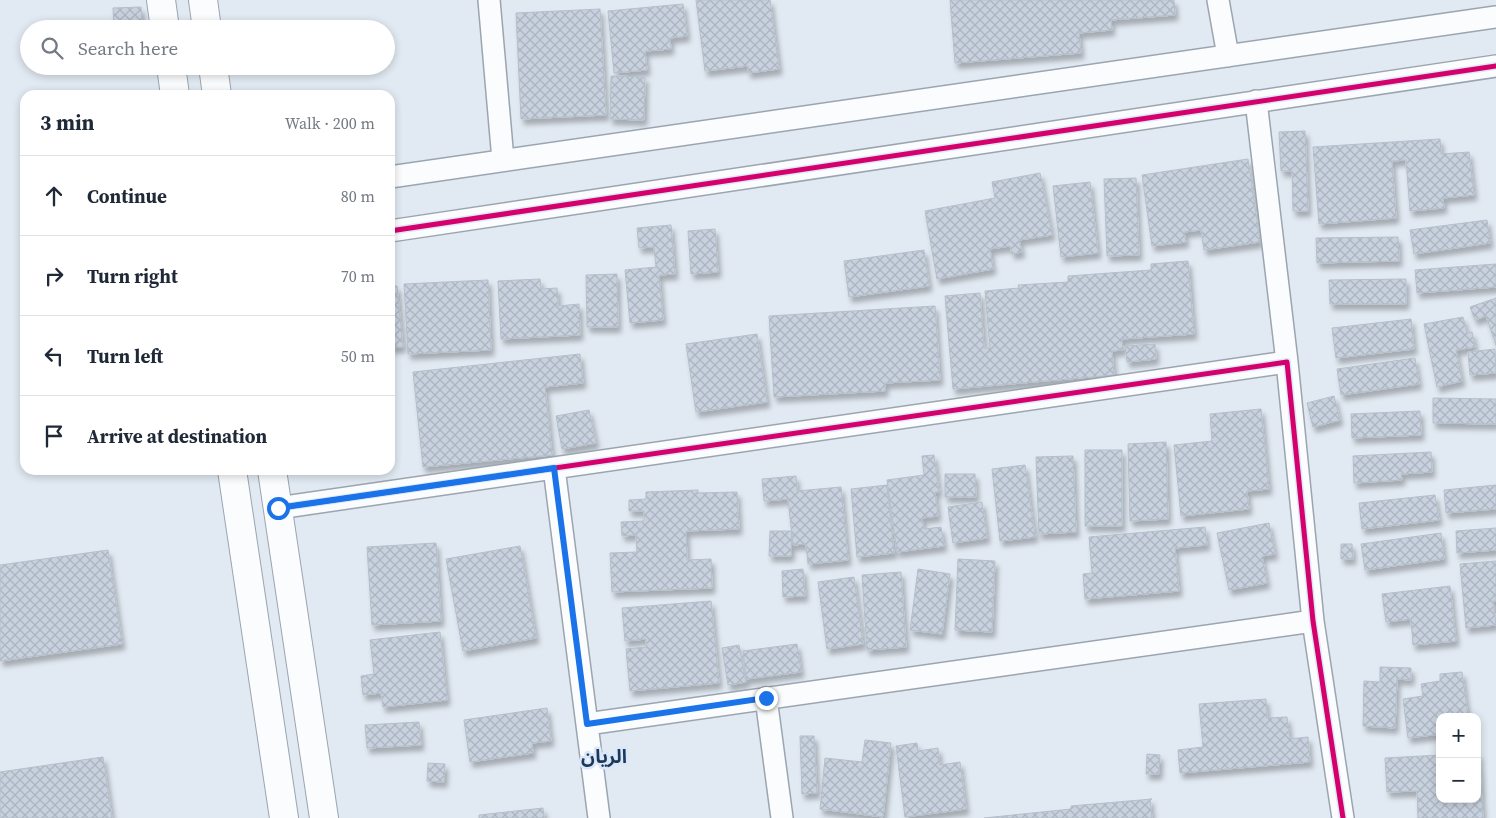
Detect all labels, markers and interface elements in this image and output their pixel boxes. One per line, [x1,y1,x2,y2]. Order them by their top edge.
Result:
search box [20,20,395,75]
icon: search [38,34,66,62]
text: Search here [78,35,178,61]
text: 3 min [40,108,95,137]
text: Walk · 200 m [285,112,375,134]
icon: ahead [40,182,68,210]
text: Continue [87,183,167,209]
text: 80 m [341,185,375,207]
icon: right [40,262,68,290]
text: Turn right [87,263,178,289]
text: 70 m [341,265,375,287]
icon: left [40,342,68,370]
text: Turn left [87,343,163,369]
text: 50 m [341,345,375,367]
icon: arrive [40,422,68,450]
text: Arrive at destination [87,423,267,449]
route start [267,497,290,520]
route end [755,687,778,710]
map controls [1436,713,1481,803]
button: + [1436,713,1481,758]
district label: الريان [581,743,627,769]
button: − [1436,758,1481,803]

